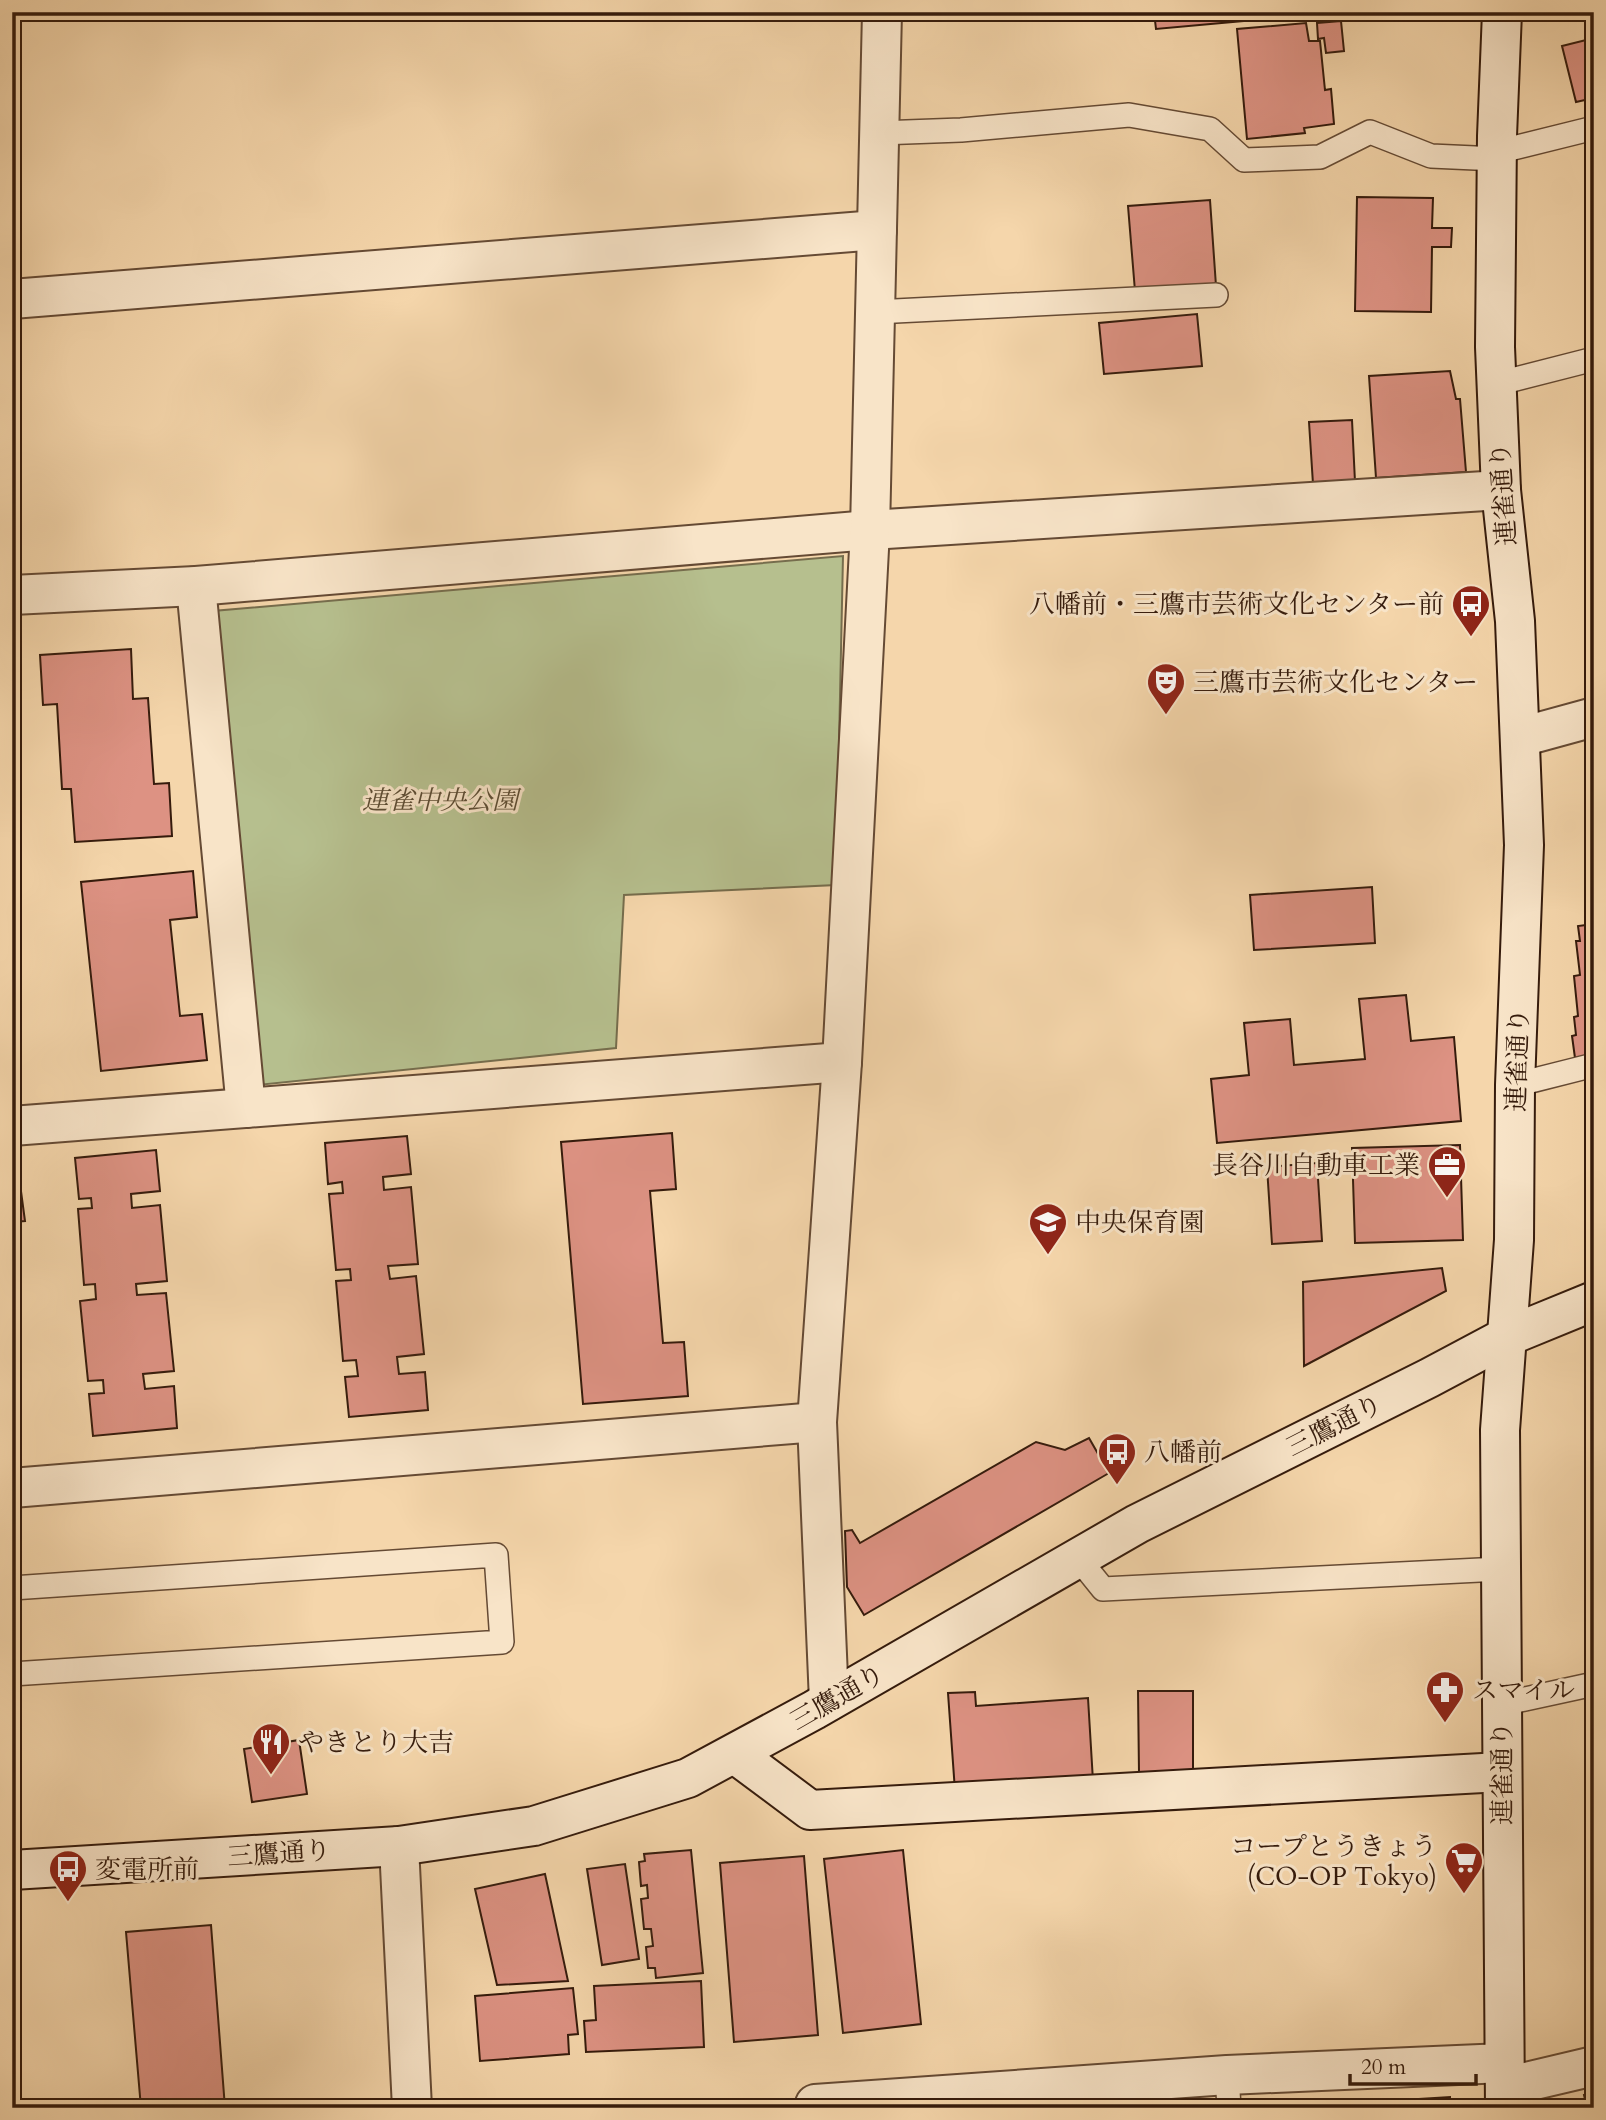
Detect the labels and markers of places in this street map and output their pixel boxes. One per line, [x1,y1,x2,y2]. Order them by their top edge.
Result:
bus stop icon: 八幡前・三鷹市芸術文化センター前 [1450,583,1492,638]
place label: 八幡前・三鷹市芸術文化センター前 [1029,587,1444,622]
theatre icon: 三鷹市芸術文化センター [1145,661,1187,716]
place label: 三鷹市芸術文化センター [1193,665,1478,700]
office icon: 長谷川自動車工業 [1426,1144,1468,1199]
place label: 長谷川自動車工業 [1212,1148,1420,1183]
school or university icon: 中央保育園 [1027,1201,1069,1256]
place label: 中央保育園 [1075,1205,1205,1240]
bus stop icon: 八幡前 [1096,1431,1138,1486]
place label: 八幡前 [1144,1435,1222,1470]
pharmacy icon: スマイル [1424,1669,1466,1724]
place label: スマイル [1472,1673,1575,1708]
restaurant icon: やきとり大吉 [250,1721,292,1776]
place label: やきとり大吉 [298,1725,454,1760]
place label: コープとうきょう (CO-OP Tokyo) [1230,1829,1437,1894]
supermarket icon: コープとうきょう (CO-OP Tokyo) [1443,1840,1485,1895]
bus stop icon: 変電所前 [47,1848,89,1903]
place label: 変電所前 [95,1852,199,1887]

